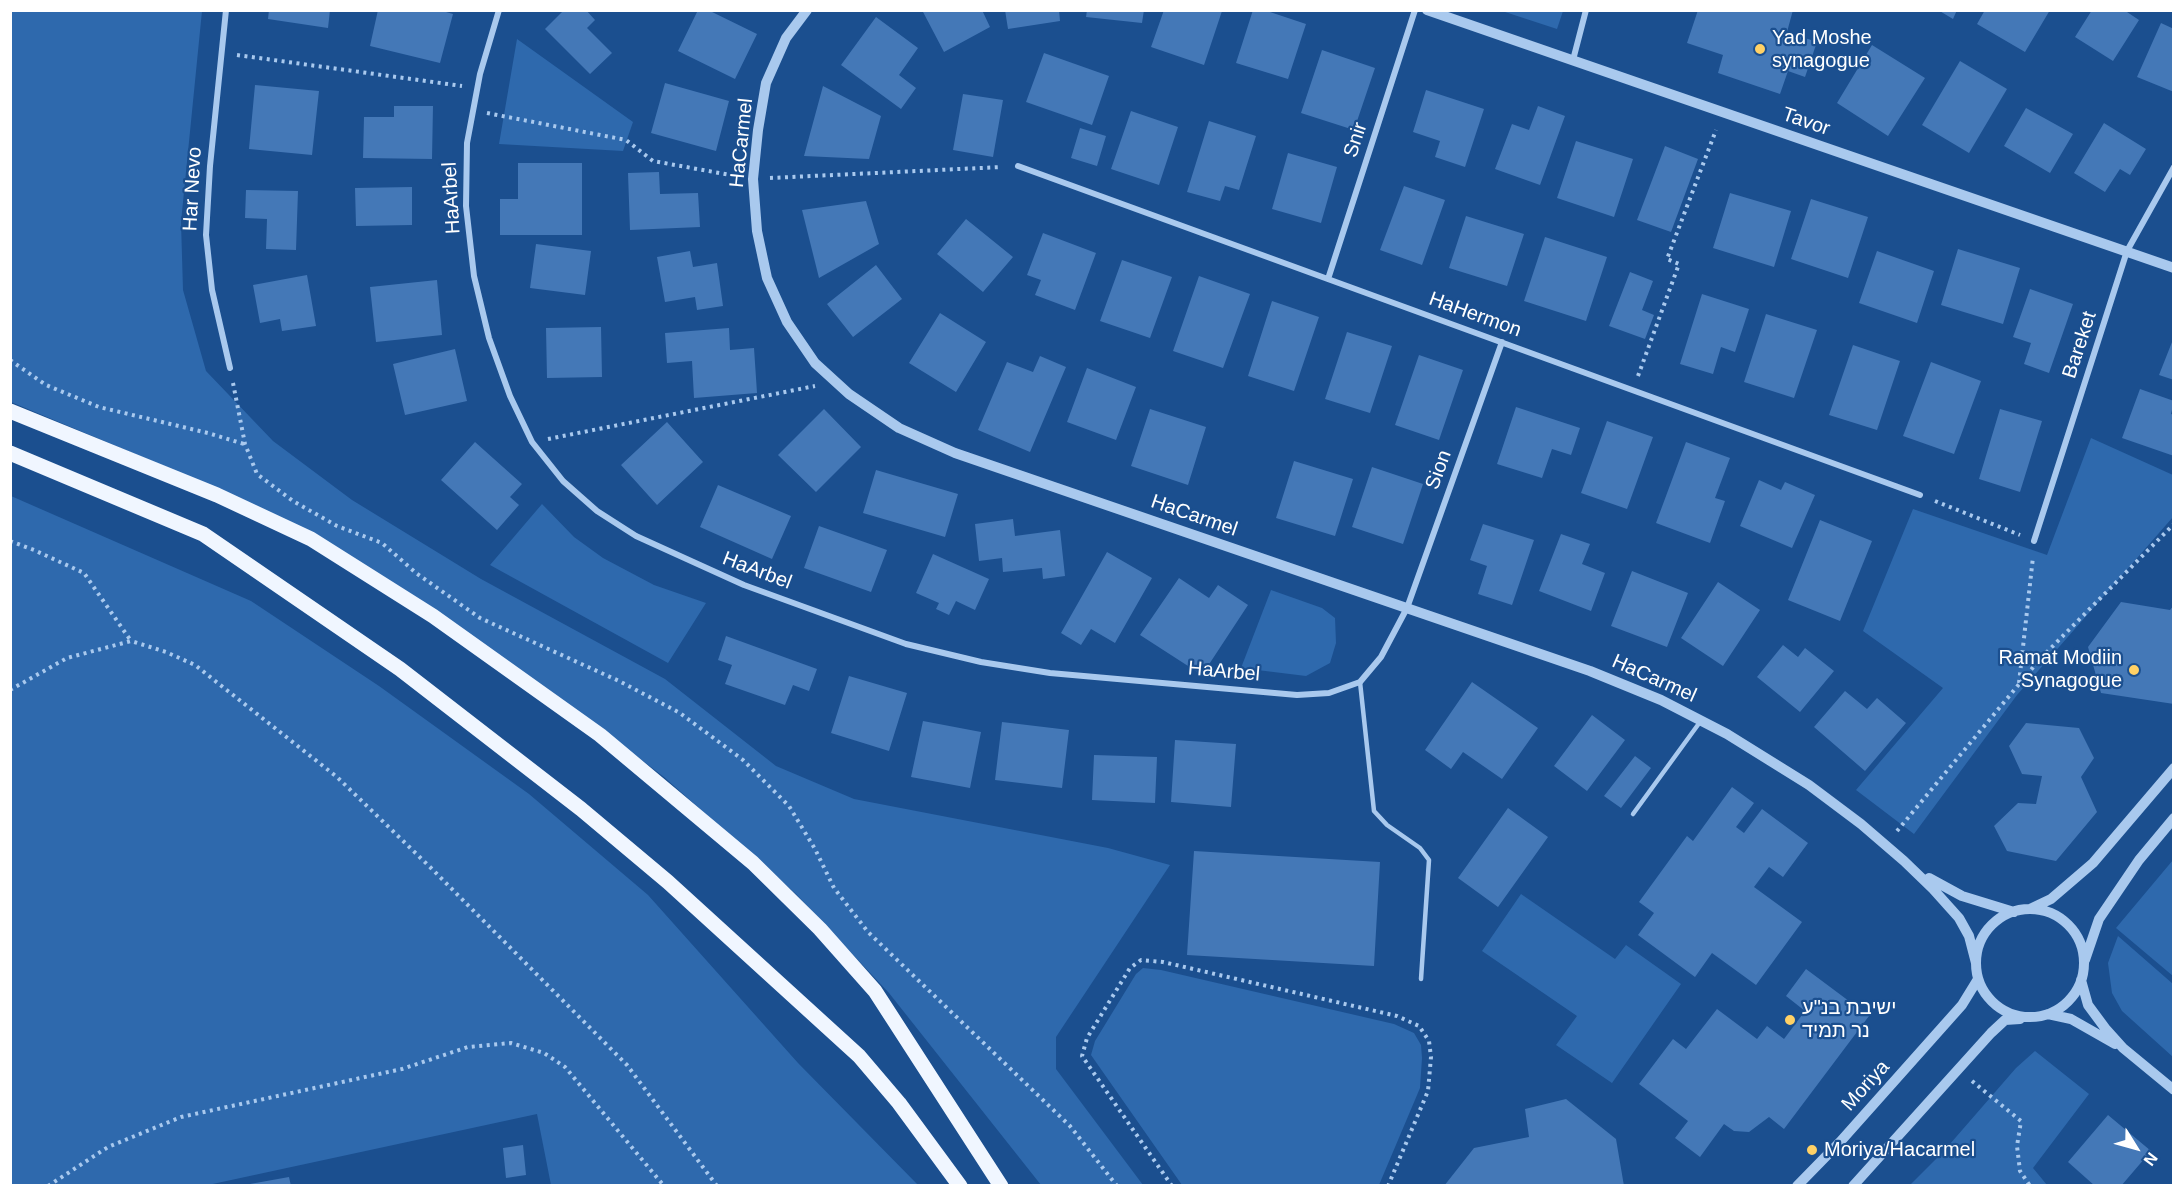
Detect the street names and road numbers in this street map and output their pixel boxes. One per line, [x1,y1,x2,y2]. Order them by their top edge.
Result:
street label: HaCarmel [725,97,759,189]
street label: Tavor [1779,103,1833,141]
street label: Snir [1339,119,1373,161]
street label: Har Nevo [179,146,207,232]
street label: HaArbel [438,161,466,235]
street label: HaHermon [1425,287,1525,343]
street label: Bareket [2058,309,2102,381]
street label: Sion [1421,447,1457,493]
street label: HaCarmel [1148,490,1240,542]
street label: HaArbel [719,547,795,595]
street label: HaCarmel [1608,650,1700,708]
street label: HaArbel [1187,657,1261,687]
street label: Moriya [1837,1056,1895,1116]

